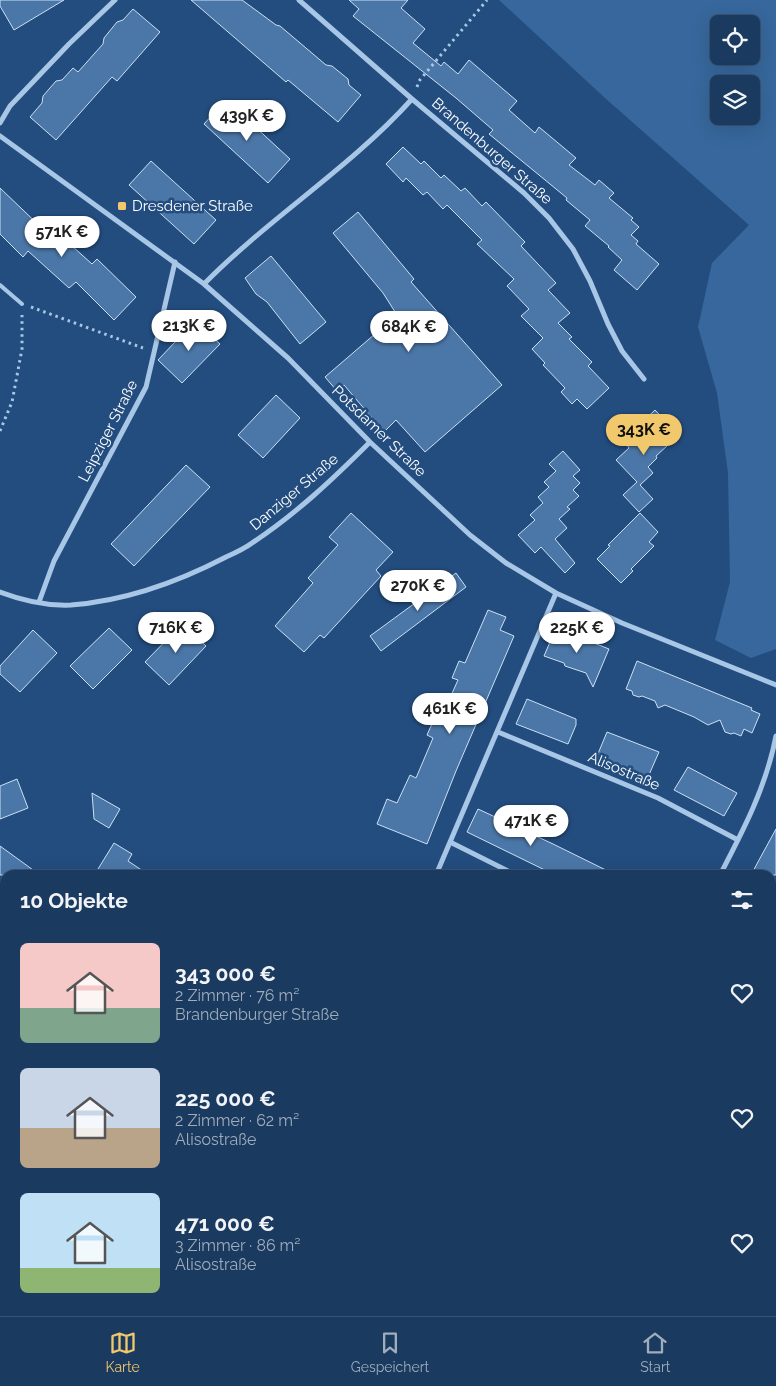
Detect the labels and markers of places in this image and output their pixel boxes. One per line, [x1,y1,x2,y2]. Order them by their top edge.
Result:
pin: 439K € [206,100,288,142]
place label: Dresdener Straße [132,197,253,215]
marker: Dresdener Straße [116,200,128,212]
pin: 571K € [21,216,103,258]
pin: 213K € [148,310,230,352]
pin: 684K € [368,310,450,353]
pin: 343K € [603,414,685,456]
pin: 270K € [377,570,459,612]
pin: 716K € [135,612,217,654]
pin: 225K € [536,612,618,654]
pin: 461K € [409,692,491,735]
pin: 471K € [490,804,572,847]

